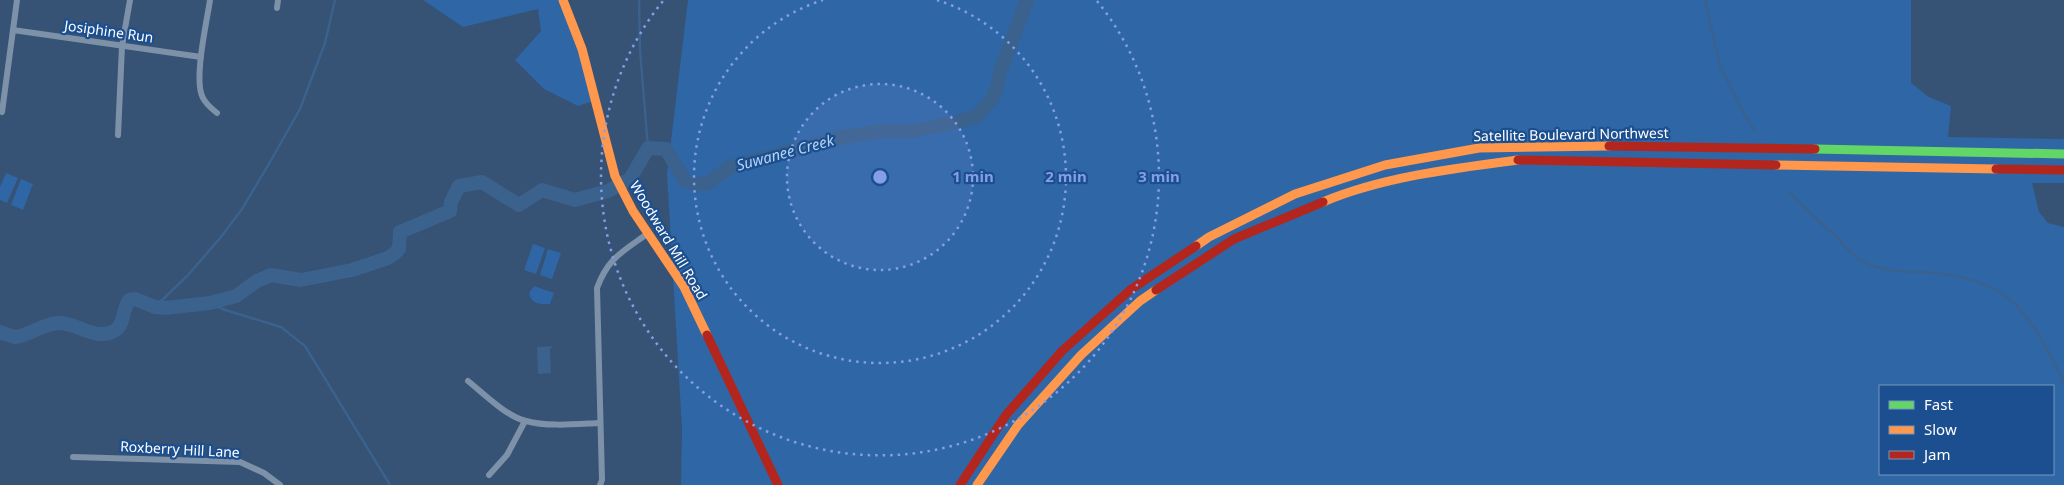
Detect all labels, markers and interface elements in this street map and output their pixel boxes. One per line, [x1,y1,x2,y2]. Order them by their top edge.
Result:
street label: Josiphine Run [61,15,155,47]
street label: Satellite Boulevard Northwest [1473,123,1669,145]
water label: Suwanee Creek [734,129,836,175]
text: 1 min [952,166,994,186]
text: 2 min [1045,166,1087,186]
text: 3 min [1138,166,1180,186]
centre of rings [871,168,889,186]
street label: Woodward Mill Road [626,177,712,303]
legend [1879,385,2054,475]
text: Fast [1924,394,1953,414]
text: Slow [1924,419,1957,439]
street label: Roxberry Hill Lane [120,436,240,462]
text: Jam [1922,444,1951,464]

